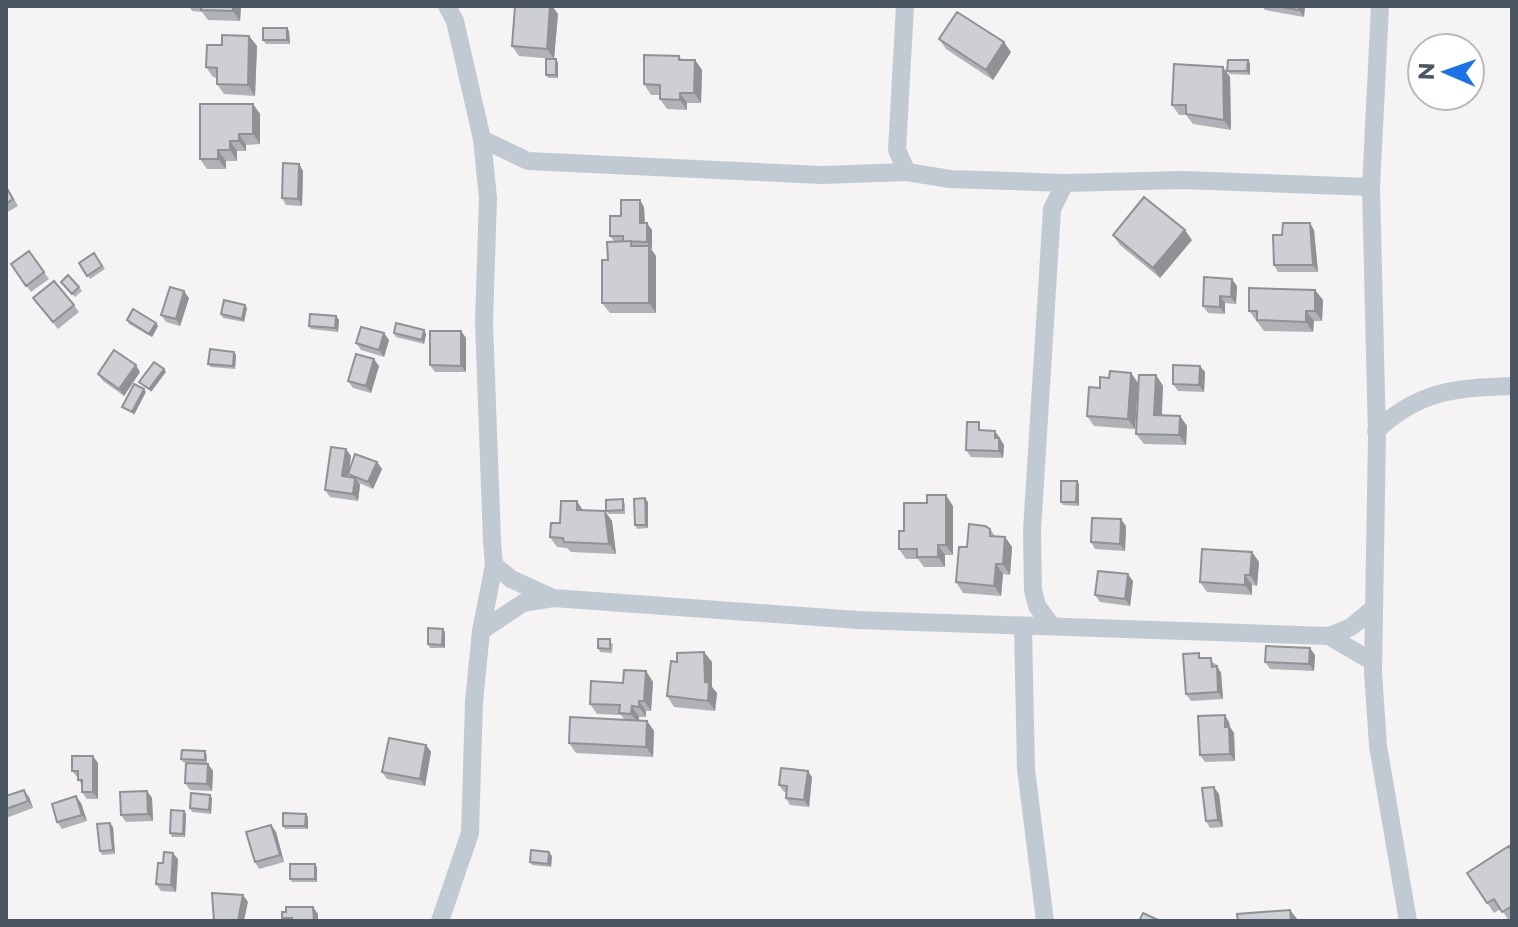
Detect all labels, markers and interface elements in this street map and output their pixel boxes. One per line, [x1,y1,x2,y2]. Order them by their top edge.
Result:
north arrow [1406,32,1486,112]
text: N [1413,62,1440,81]

